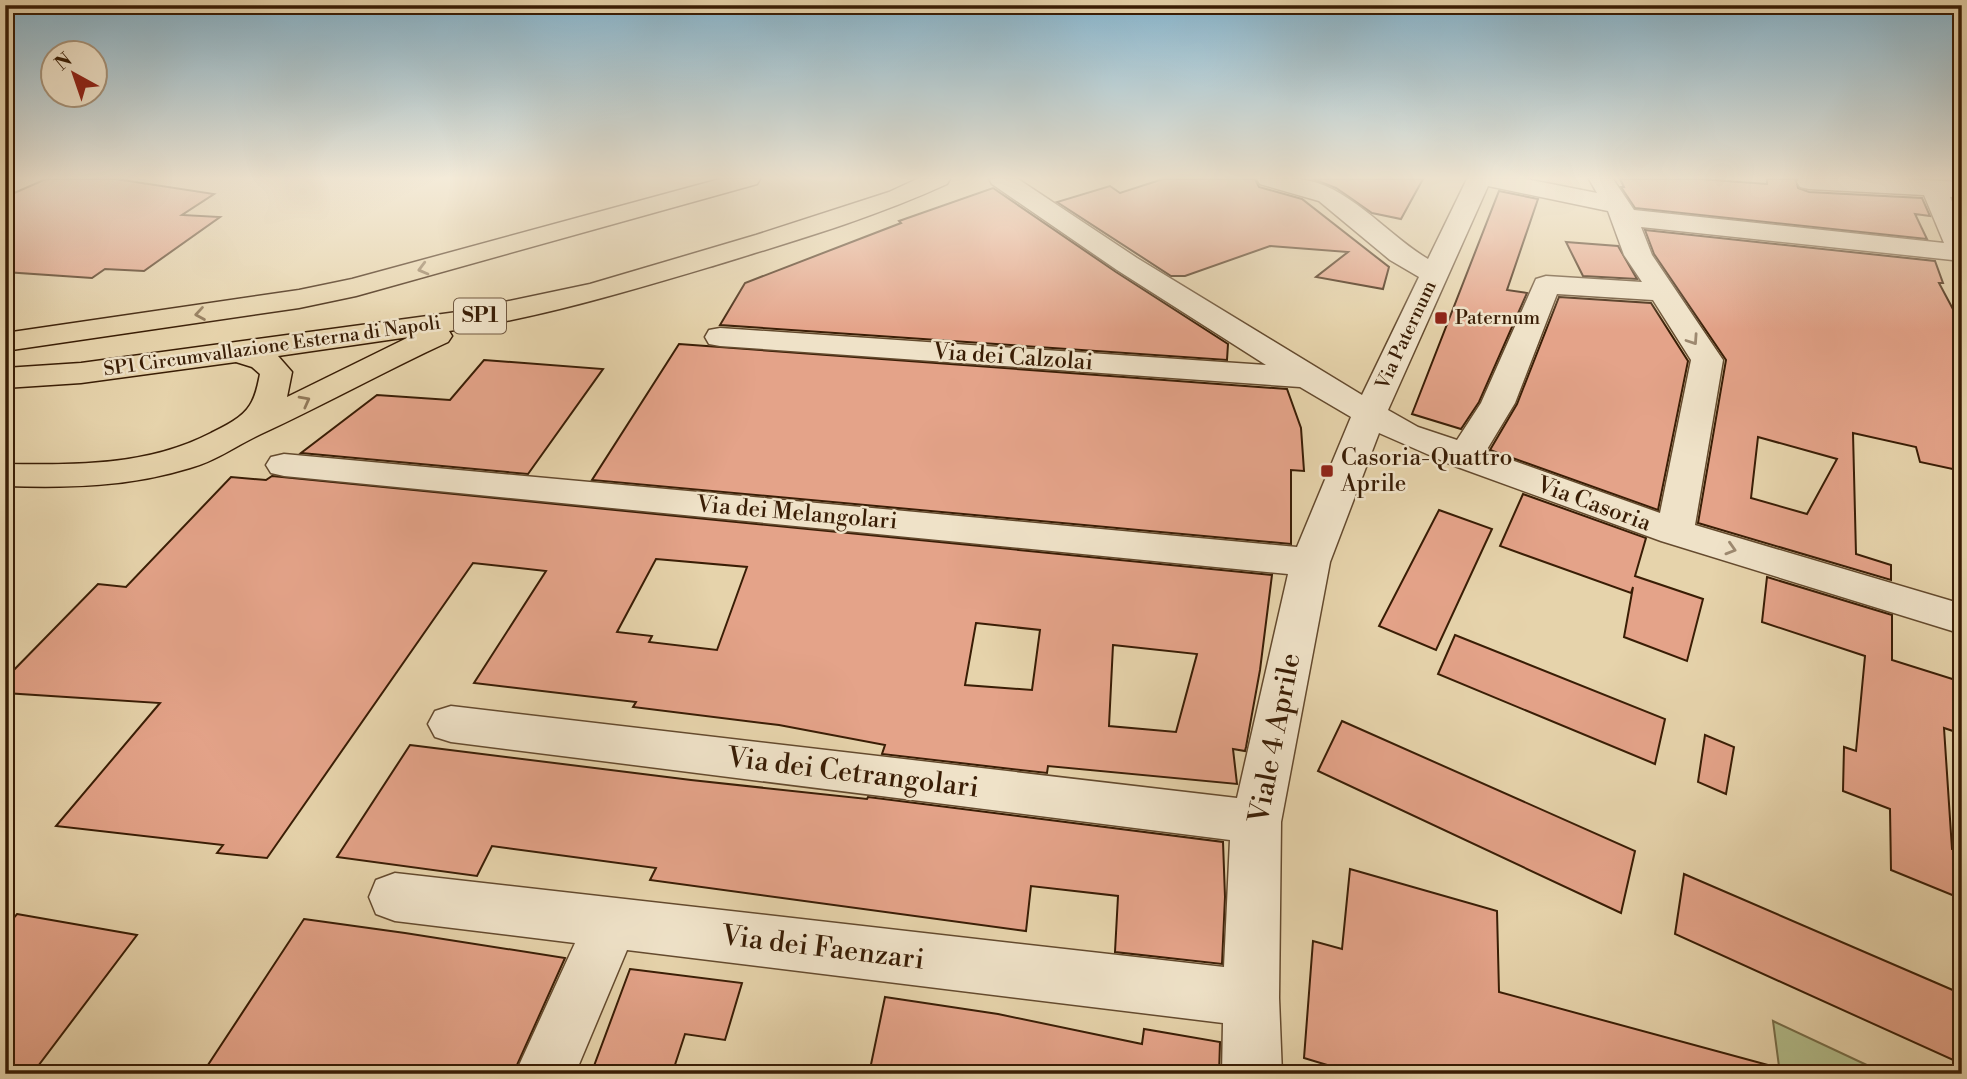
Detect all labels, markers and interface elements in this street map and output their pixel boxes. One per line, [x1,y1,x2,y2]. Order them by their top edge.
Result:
north arrow [38,38,108,108]
text: N [50,48,77,76]
one-way arrow [417,261,429,275]
street label: Via Paternum [1370,276,1442,394]
road number: SP1 [454,298,506,334]
one-way arrow [194,306,206,321]
place label: Paternum [1455,306,1540,330]
street label: SP1 Circumvallazione Esterna di Napoli [102,310,442,382]
marker: Paternum [1433,310,1449,326]
one-way arrow [1685,332,1697,345]
street label: Via dei Calzolai [931,337,1094,377]
one-way arrow [298,396,310,409]
place label: Casoria-Quattro Aprile [1340,444,1512,498]
marker: Casoria-Quattro Aprile [1319,463,1335,479]
street label: Via Casoria [1532,470,1655,538]
street label: Via dei Melangolari [694,490,899,536]
one-way arrow [1724,541,1736,555]
street label: Viale 4 Aprile [1241,650,1309,827]
street label: Via dei Cetrangolari [724,740,981,806]
street label: Via dei Faenzari [719,918,926,978]

